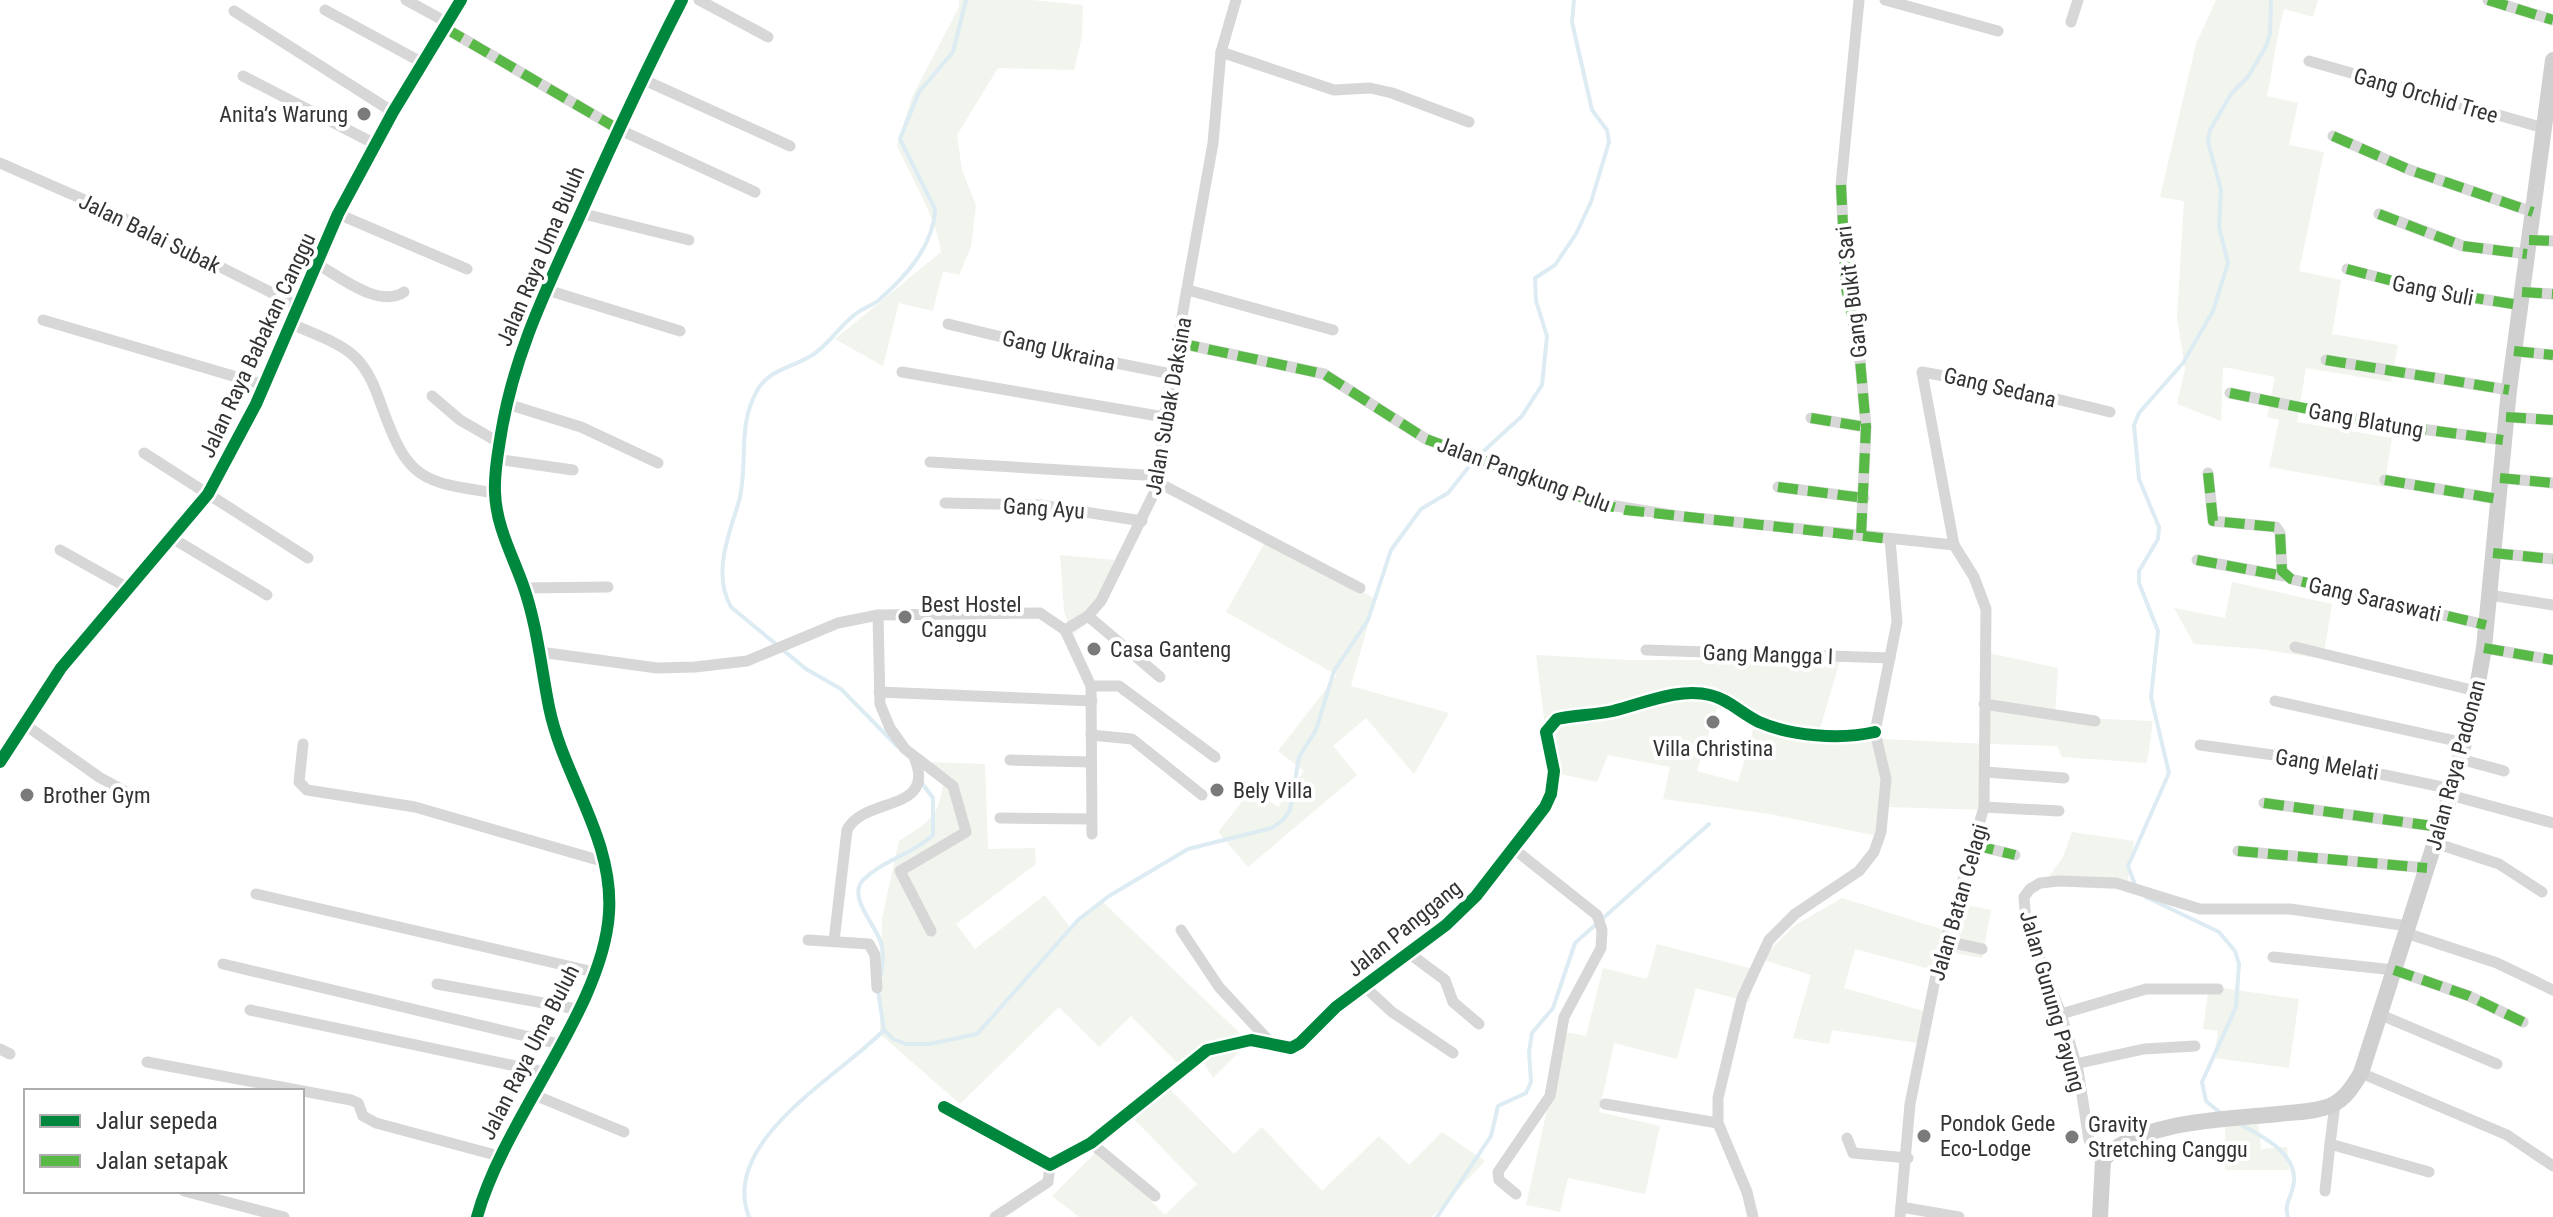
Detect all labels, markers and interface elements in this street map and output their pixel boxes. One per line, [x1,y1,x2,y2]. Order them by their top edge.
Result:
street label: Gang Orchid Tree [2351,63,2501,128]
place label: Anita’s Warung [219,102,348,127]
marker: Anita’s Warung [355,105,373,123]
street label: Jalan Raya Uma Buluh [491,163,590,350]
street label: Jalan Balai Subak [75,188,225,278]
street label: Gang Bukit Sari [1831,224,1872,359]
street label: Jalan Raya Babakan Canggu [194,229,321,462]
street label: Gang Suli [2390,270,2476,311]
street label: Jalan Subak Daksina [1141,315,1196,497]
street label: Gang Ukraina [1000,325,1118,376]
street label: Gang Sedana [1941,362,2058,413]
street label: Gang Blatung [2306,398,2425,443]
street label: Jalan Pangkung Pulu [1434,432,1614,517]
street label: Gang Ayu [1002,493,1086,524]
street label: Gang Saraswati [2306,572,2444,627]
place label: Best Hostel Canggu [921,592,1022,642]
marker: Best Hostel Canggu [896,608,914,626]
place label: Casa Ganteng [1110,637,1231,662]
marker: Casa Ganteng [1085,640,1103,658]
street label: Gang Mangga I [1702,640,1834,669]
street label: Jalan Raya Padonan [2421,677,2490,853]
marker: Villa Christina [1704,713,1722,731]
place label: Villa Christina [1653,736,1773,761]
street label: Gang Melati [2274,744,2380,785]
place label: Bely Villa [1233,778,1313,803]
marker: Bely Villa [1208,781,1226,799]
place label: Brother Gym [43,783,150,808]
marker: Brother Gym [18,786,36,804]
street label: Jalan Batan Celagi [1924,821,1993,983]
street label: Jalan Panggang [1342,875,1466,982]
street label: Jalan Gunung Payung [2015,907,2090,1095]
street label: Jalan Raya Uma Buluh [475,961,584,1144]
legend [24,1089,304,1193]
text: Jalur sepeda [96,1107,218,1135]
place label: Pondok Gede Eco-Lodge [1940,1111,2055,1161]
place label: Gravity Stretching Canggu [2088,1112,2248,1162]
marker: Pondok Gede Eco-Lodge [1915,1127,1933,1145]
marker: Gravity Stretching Canggu [2063,1128,2081,1146]
text: Jalan setapak [96,1147,228,1175]

